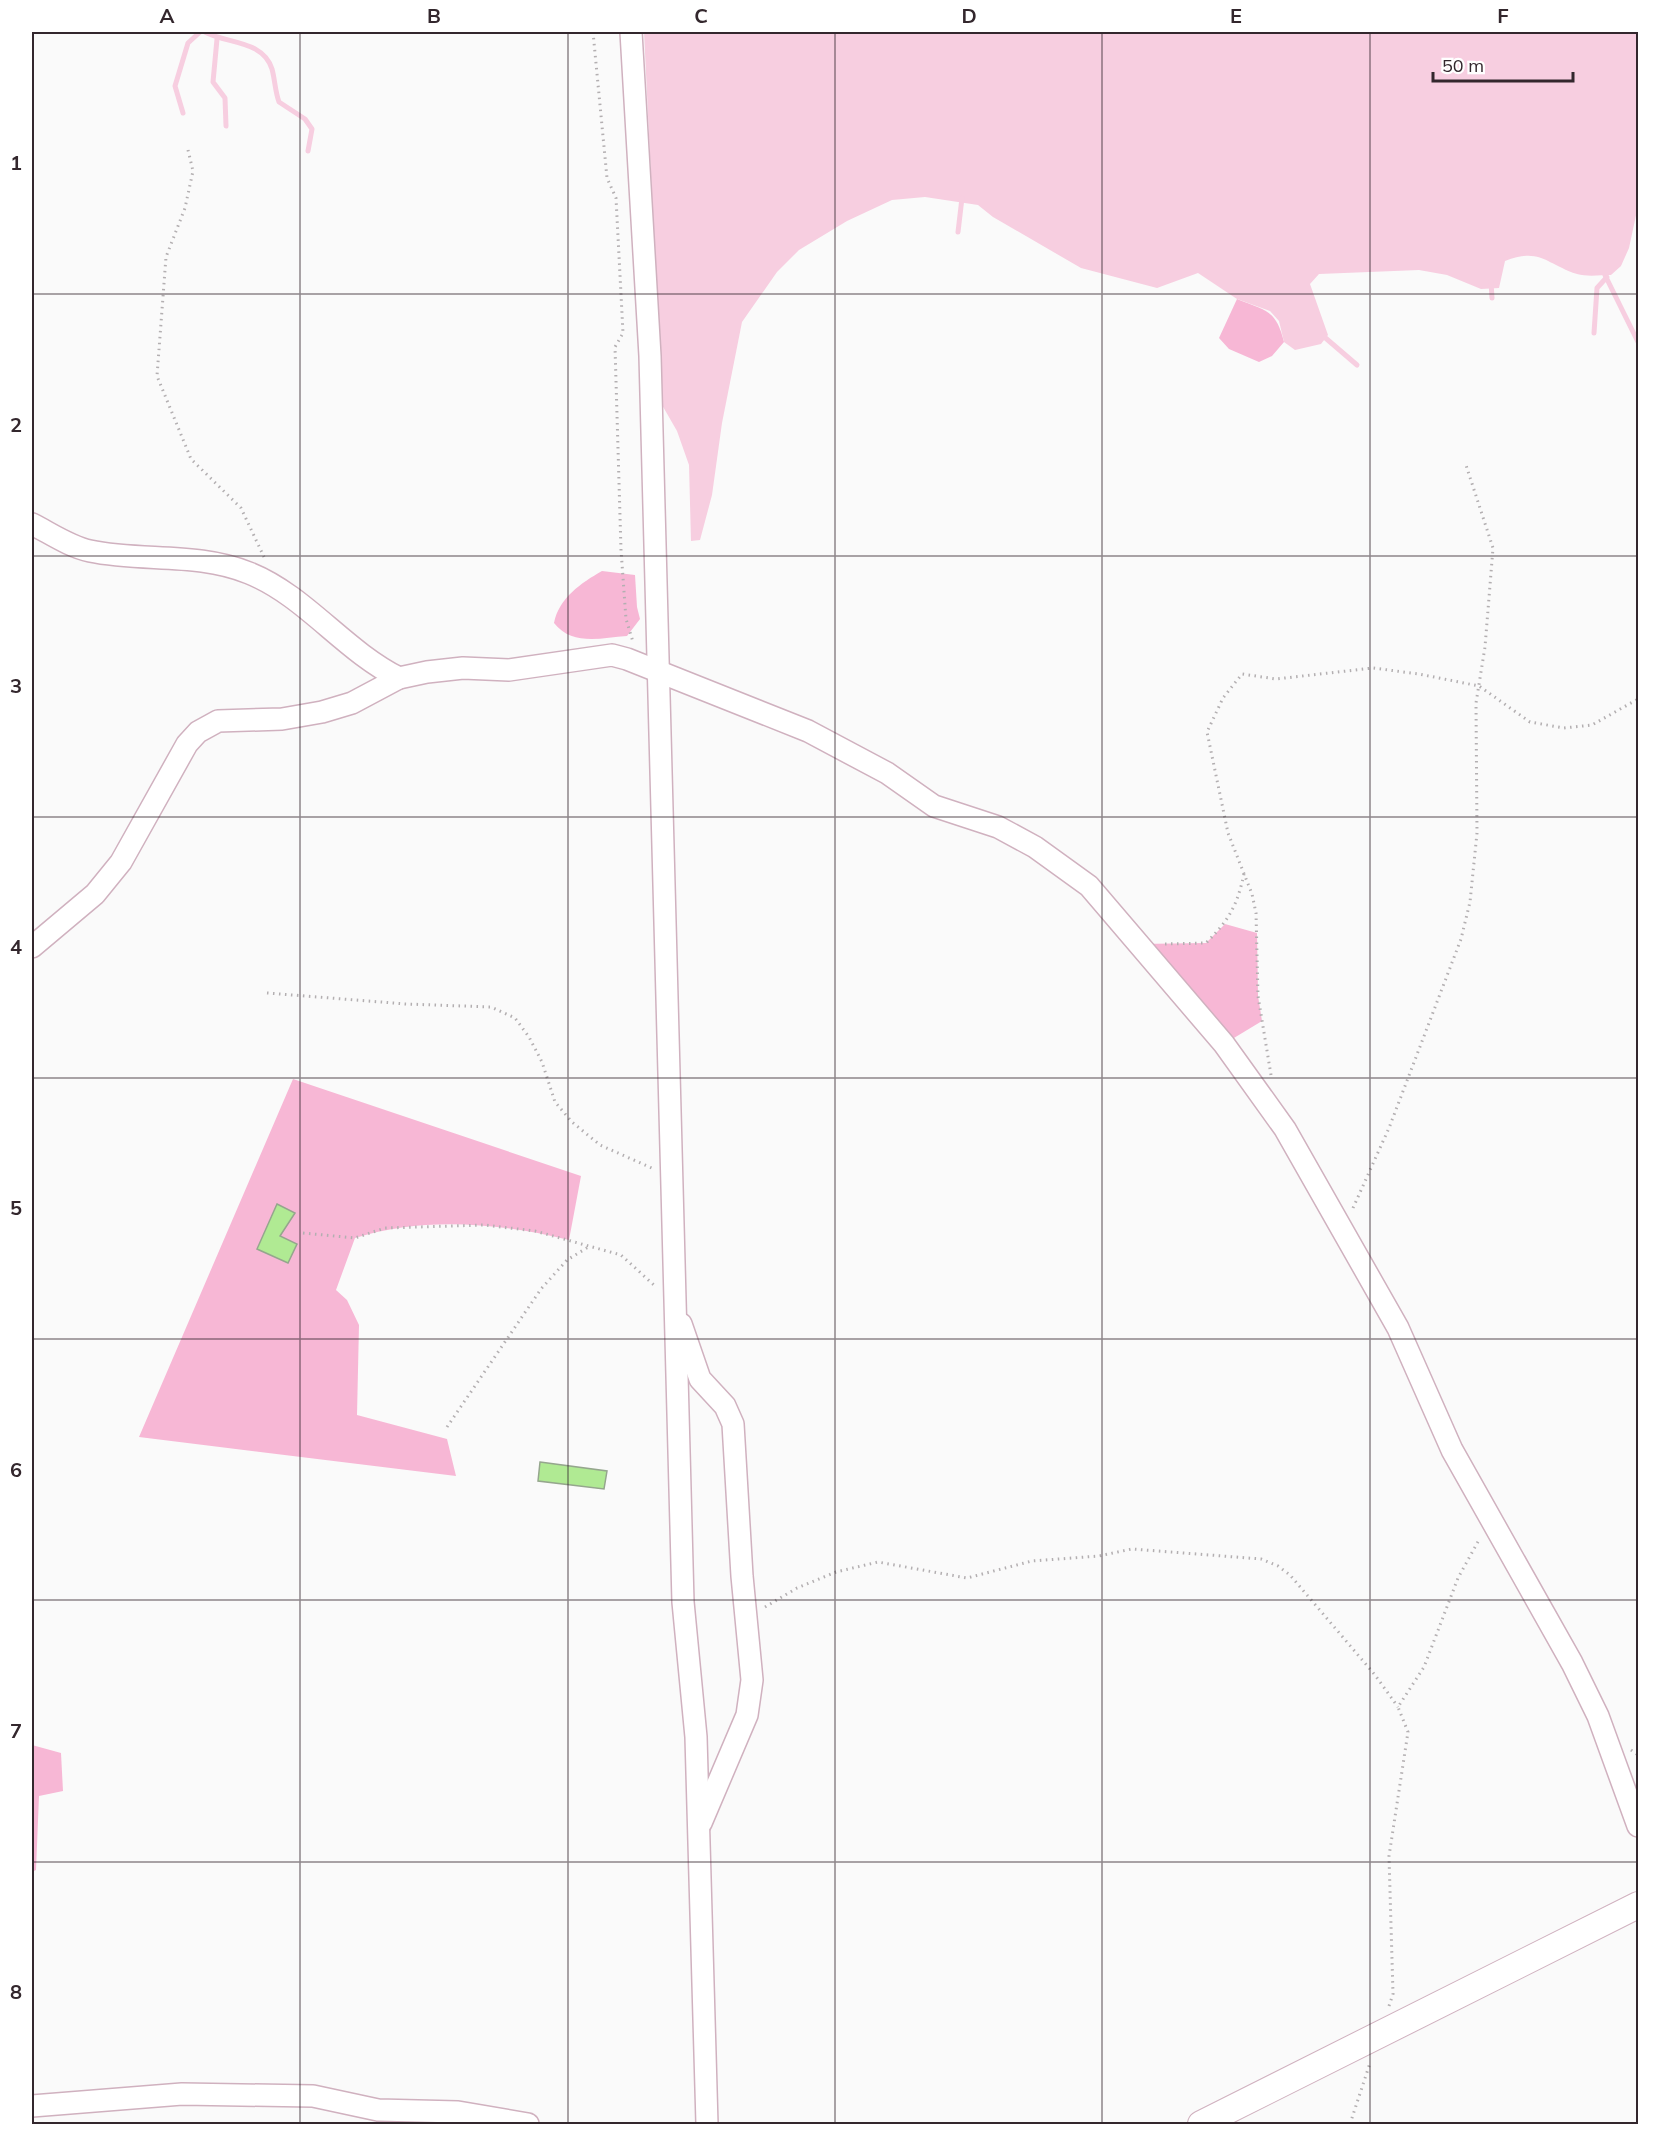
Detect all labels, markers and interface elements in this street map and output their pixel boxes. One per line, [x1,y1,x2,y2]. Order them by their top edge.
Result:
text: A [160,3,175,28]
text: B [427,3,441,28]
text: C [694,3,708,28]
text: D [961,3,977,28]
text: E [1230,3,1242,28]
text: F [1497,3,1509,28]
scale bar [1433,45,1572,83]
text: 50 m [1442,54,1484,77]
text: 1 [10,150,22,175]
text: 2 [10,412,22,437]
text: 3 [10,673,22,698]
text: 4 [10,934,22,959]
text: 5 [10,1195,22,1220]
text: 6 [10,1457,22,1482]
text: 7 [10,1718,22,1743]
text: 8 [10,1979,22,2004]

